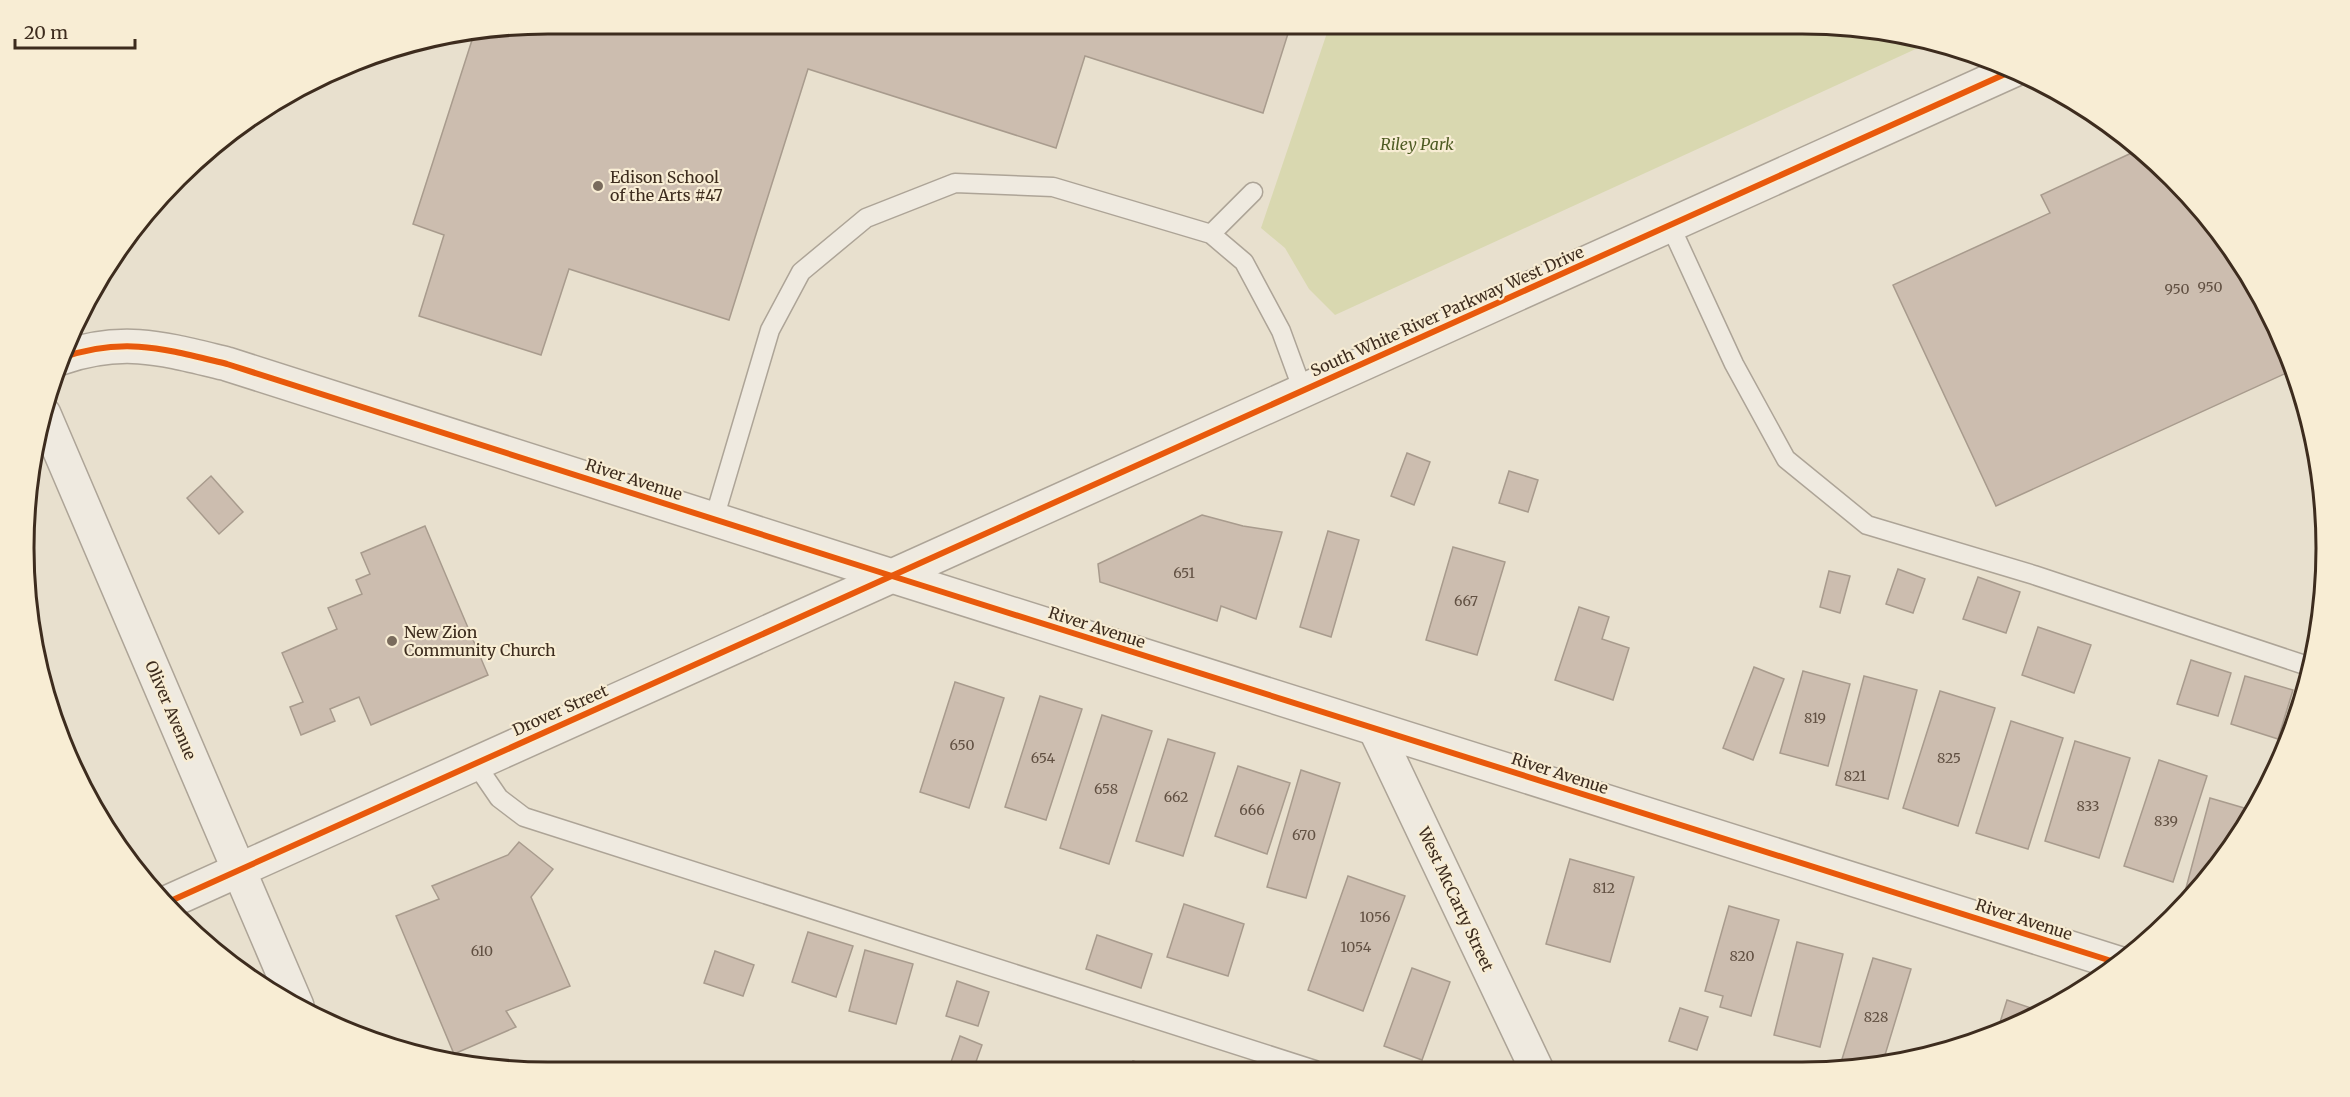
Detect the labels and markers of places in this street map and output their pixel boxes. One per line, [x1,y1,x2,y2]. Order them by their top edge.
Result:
place label: Edison School of the Arts #47 [610,167,723,205]
marker: Edison School of the Arts #47 [591,179,605,193]
place label: New Zion Community Church [404,622,556,660]
marker: New Zion Community Church [385,634,399,648]

